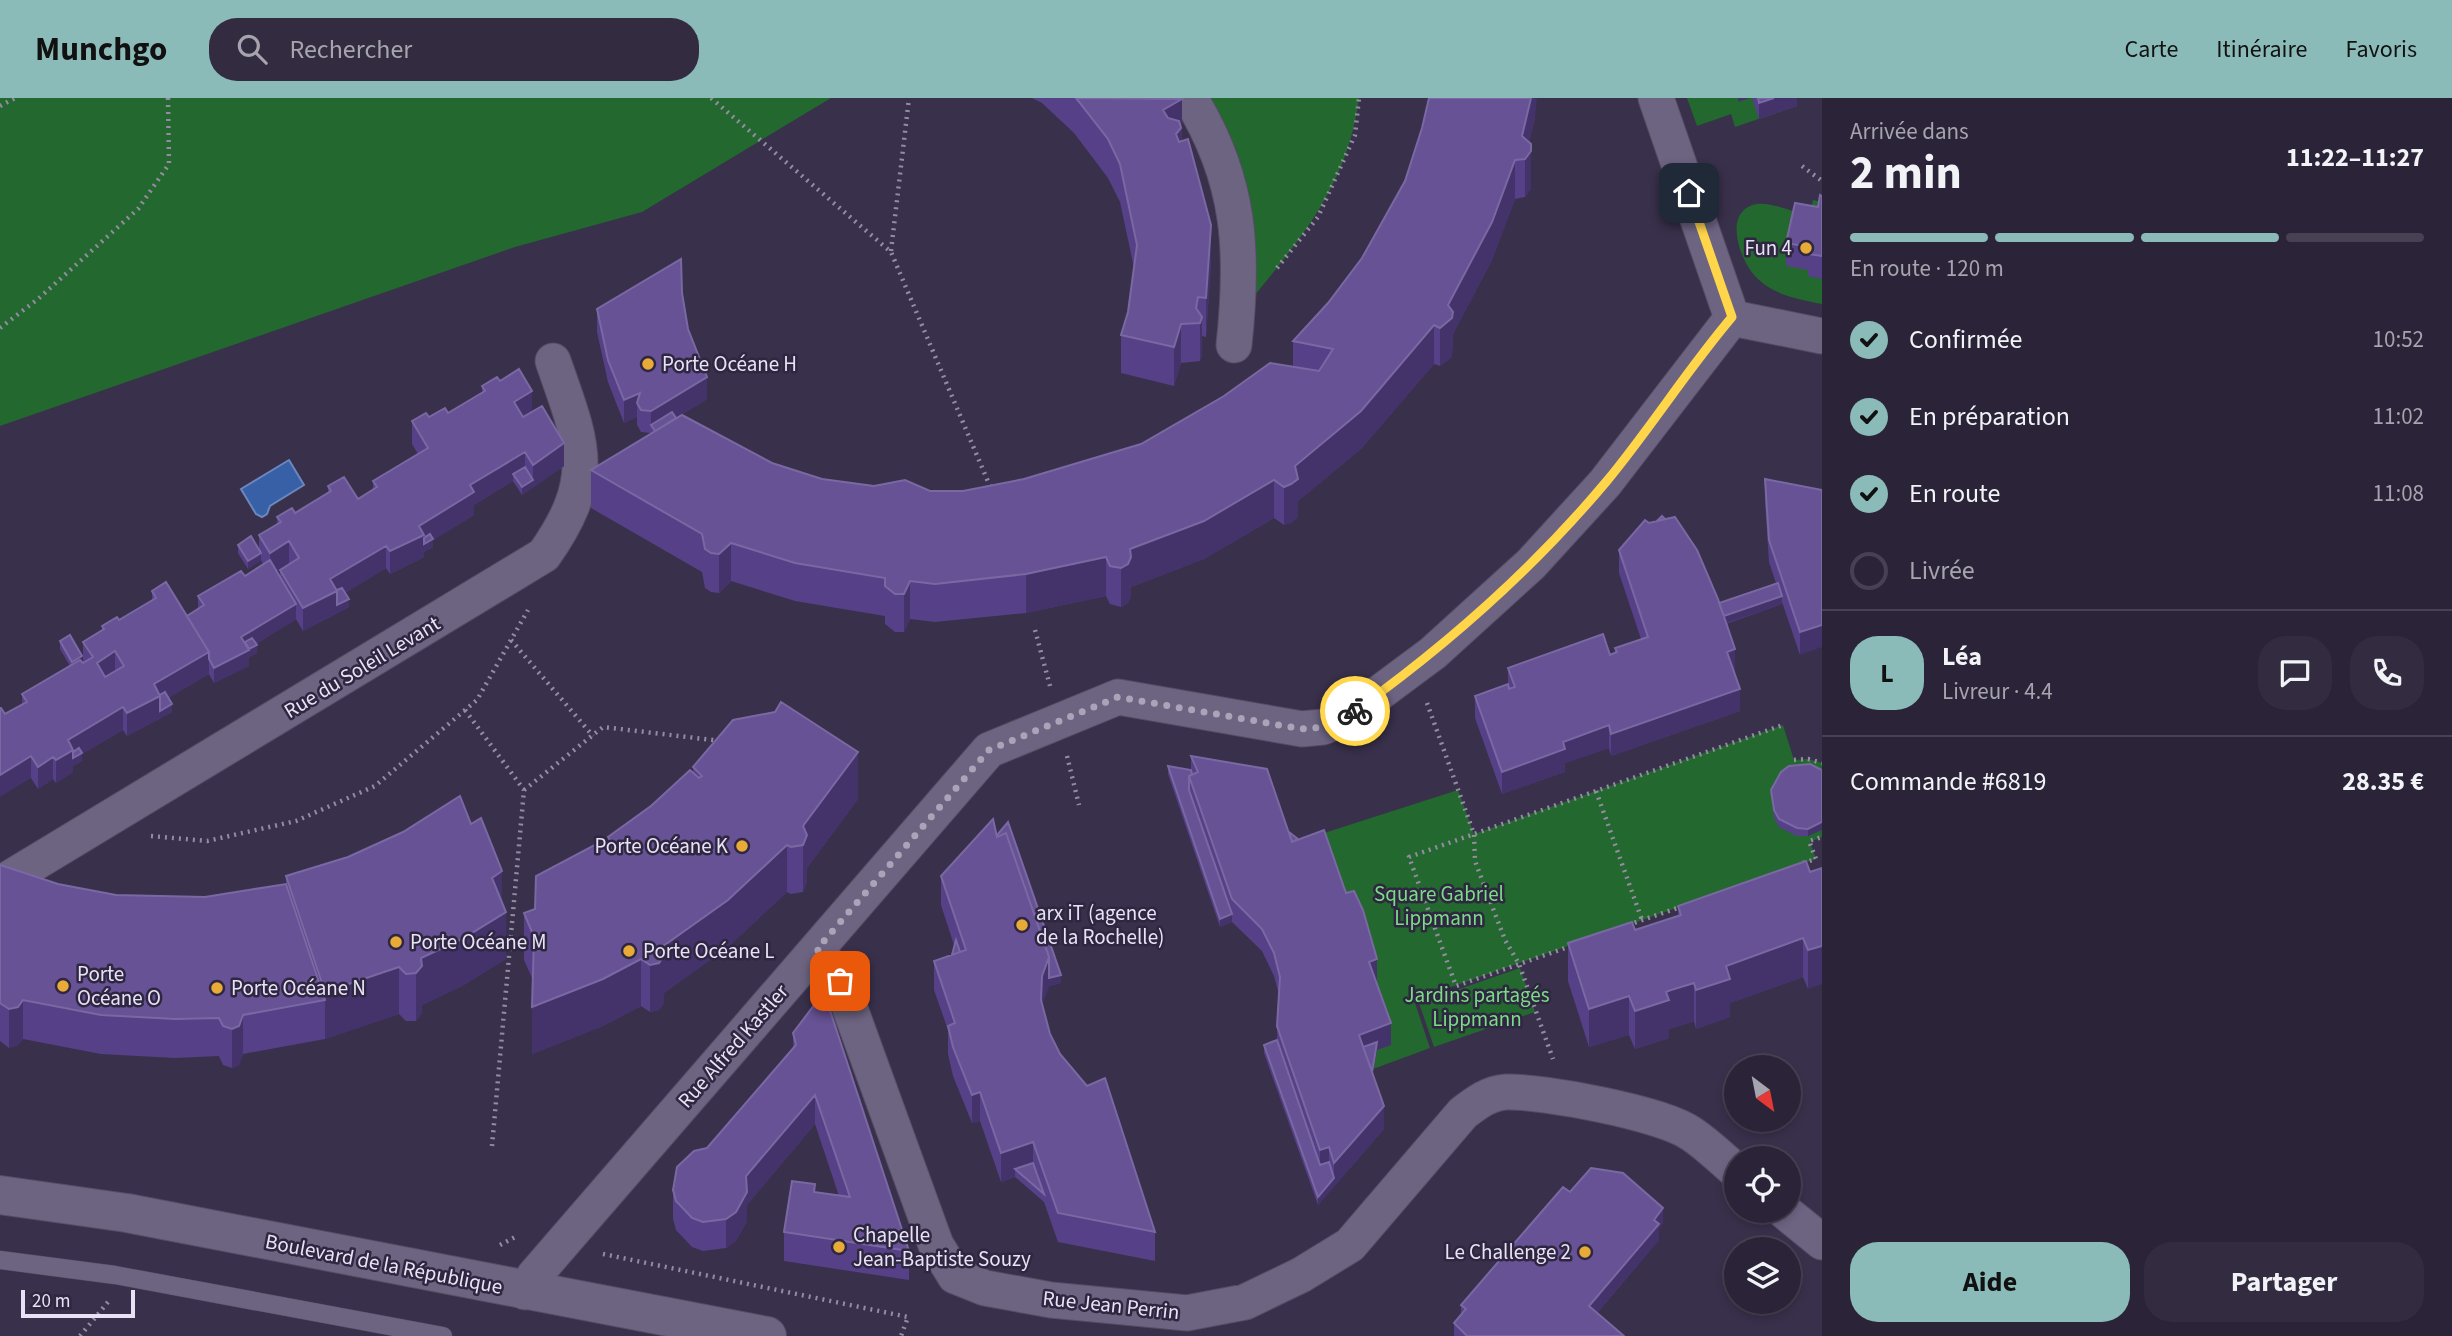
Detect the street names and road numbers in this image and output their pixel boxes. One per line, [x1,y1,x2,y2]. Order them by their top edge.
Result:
street label: Rue du Soleil Levant [278,608,446,726]
street label: Rue Alfred Kastler [671,977,796,1115]
street label: Boulevard de la République [263,1226,505,1302]
street label: Rue Jean Perrin [1041,1283,1181,1327]

